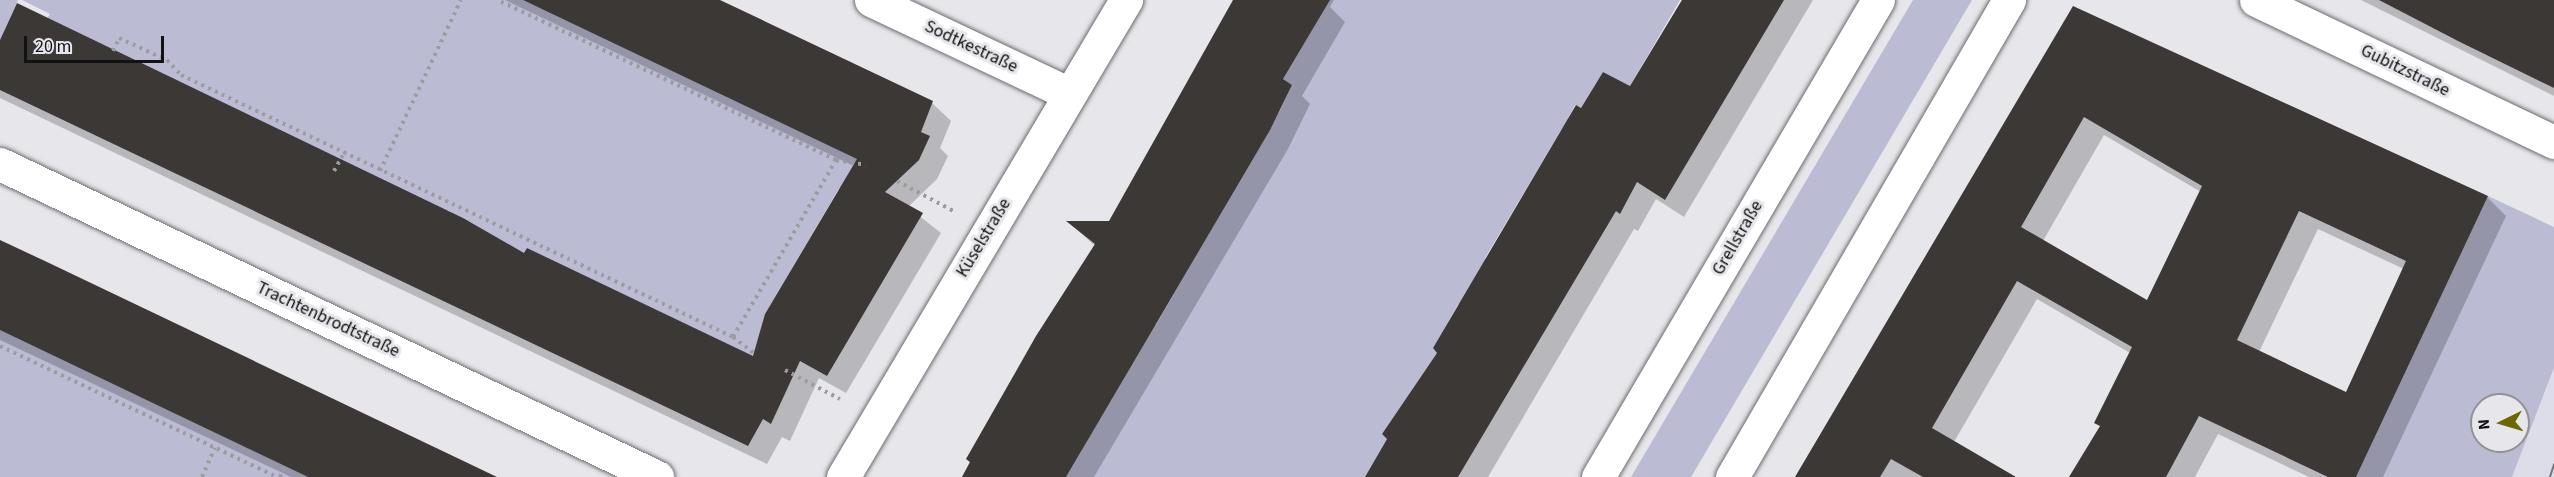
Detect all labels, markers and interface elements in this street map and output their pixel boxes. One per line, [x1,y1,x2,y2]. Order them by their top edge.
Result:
street label: Sodtkestraße [921,16,1021,78]
scale bar [27,24,166,62]
text: 20 m [35,34,71,59]
street label: Gubitzstraße [2357,40,2453,102]
street label: Küselstraße [952,195,1016,281]
street label: Grellstraße [1708,197,1768,279]
street label: Trachtenbrodtstraße [253,277,403,363]
north arrow [2470,393,2530,453]
text: N [2473,418,2495,431]

